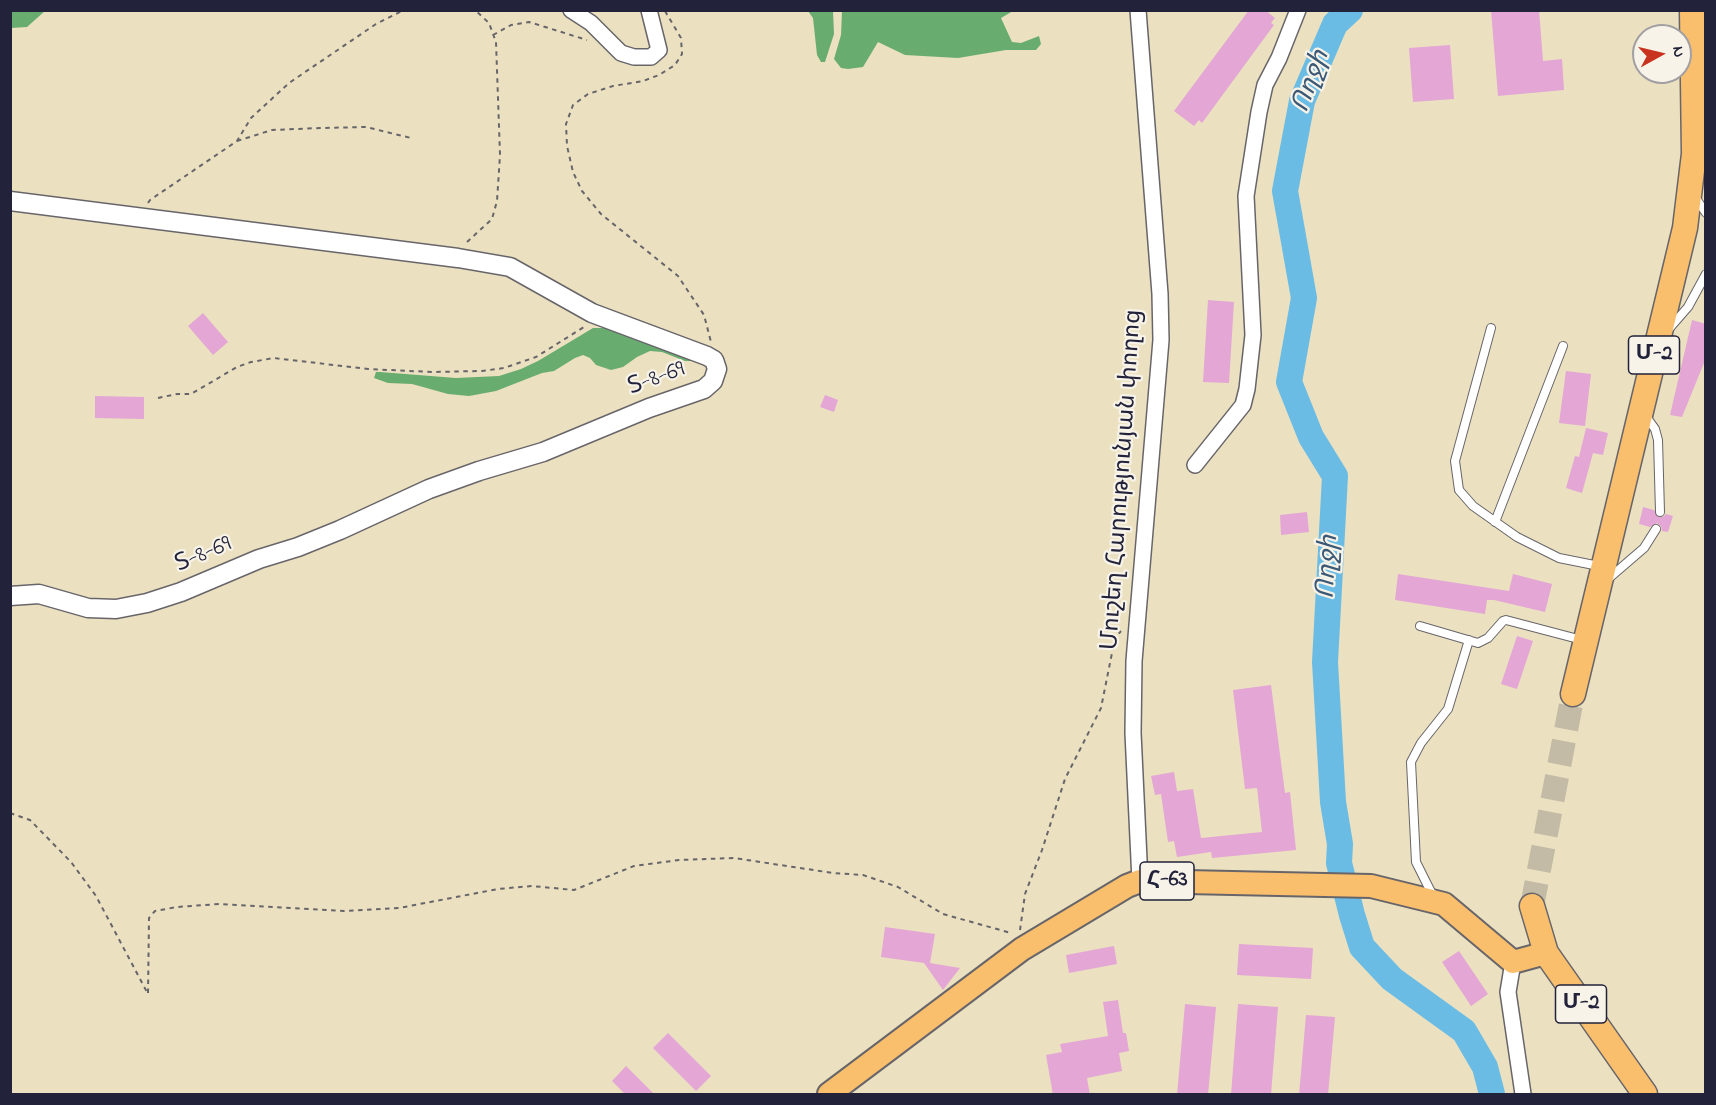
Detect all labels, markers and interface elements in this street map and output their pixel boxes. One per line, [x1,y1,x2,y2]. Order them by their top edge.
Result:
north arrow [1632,24,1692,84]
text: N [1665,45,1690,59]
water label: Ողջի [1287,47,1339,117]
street label: Մուշեղ Հարությունյան փողոց [1098,309,1150,651]
road number: Մ-2 [1628,336,1680,374]
street label: Տ-8-69 [625,356,689,404]
street label: Տ-8-69 [171,531,237,581]
water label: Ողջի [1313,534,1347,600]
road number: Հ-63 [1140,862,1194,900]
road number: Մ-2 [1556,985,1606,1023]

